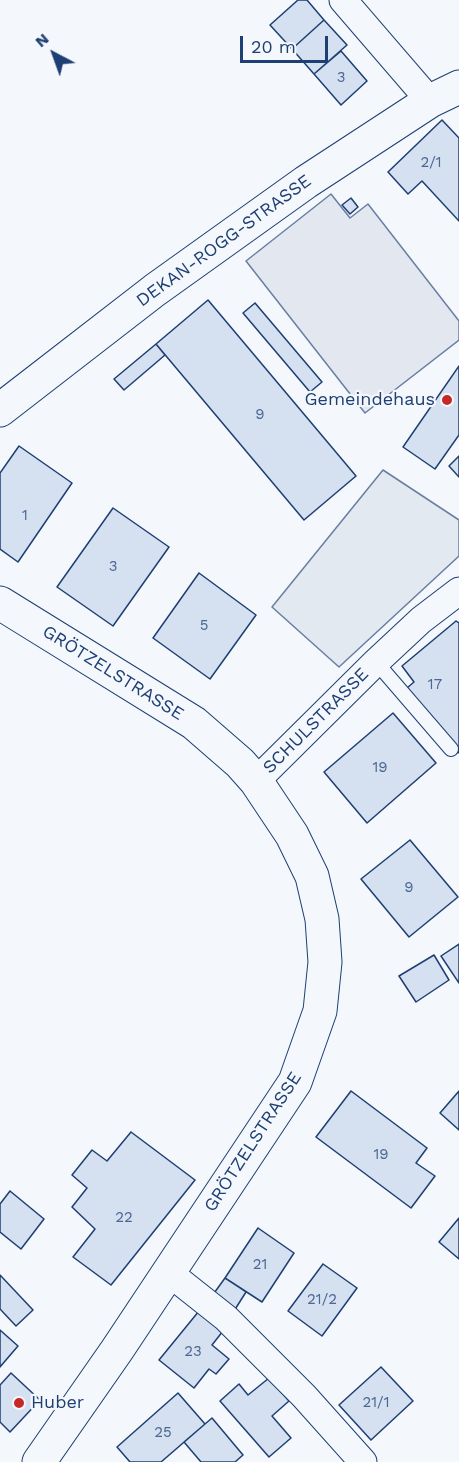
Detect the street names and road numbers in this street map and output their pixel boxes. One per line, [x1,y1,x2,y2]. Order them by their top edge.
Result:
street label: DEKAN-ROGG-STRASSE [132,170,316,312]
street label: GRÖTZELSTRASSE [38,621,188,725]
street label: SCHULSTRASSE [259,664,373,778]
street label: GRÖTZELSTRASSE [200,1068,306,1216]

